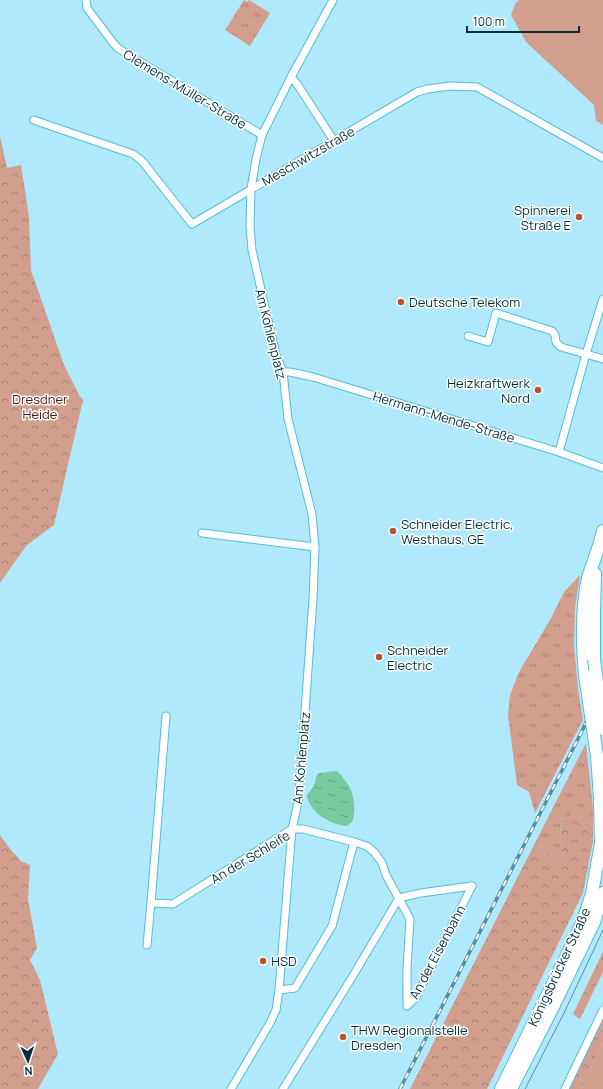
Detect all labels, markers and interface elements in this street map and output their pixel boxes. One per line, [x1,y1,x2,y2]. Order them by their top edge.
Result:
scale bar [467,8,579,34]
text: 100 m [473,13,505,30]
street label: Clemens-Müller-Straße [120,45,250,133]
street label: Meschwitzstraße [258,122,358,190]
place label: Spinnerei Straße E [514,201,571,234]
marker: Spinnerei Straße E [574,212,584,222]
street label: Am Kohlenplatz [251,287,291,381]
place label: Deutsche Telekom [409,293,520,311]
marker: Deutsche Telekom [396,297,406,307]
place label: Heizkraftwerk Nord [447,374,531,407]
marker: Heizkraftwerk Nord [533,385,543,395]
street label: Hermann-Mende-Straße [371,387,517,447]
park label: Dresdner Heide [12,390,68,423]
place label: Schneider Electric, Westhaus, GE [401,515,513,548]
marker: Schneider Electric, Westhaus, GE [388,526,398,536]
place label: Schneider Electric [387,641,449,674]
marker: Schneider Electric [374,652,384,662]
street label: Am Kohlenplatz [288,711,314,805]
street label: An der Schleife [207,826,293,888]
street label: An der Eisenbahn [405,902,469,1002]
street label: Königsbrücker Straße [524,904,595,1029]
place label: HSD [271,952,297,970]
marker: HSD [258,956,268,966]
place label: THW Regionalstelle Dresden [351,1021,468,1054]
marker: THW Regionalstelle Dresden [338,1032,348,1042]
north arrow [8,1041,48,1081]
text: N [24,1064,33,1079]

